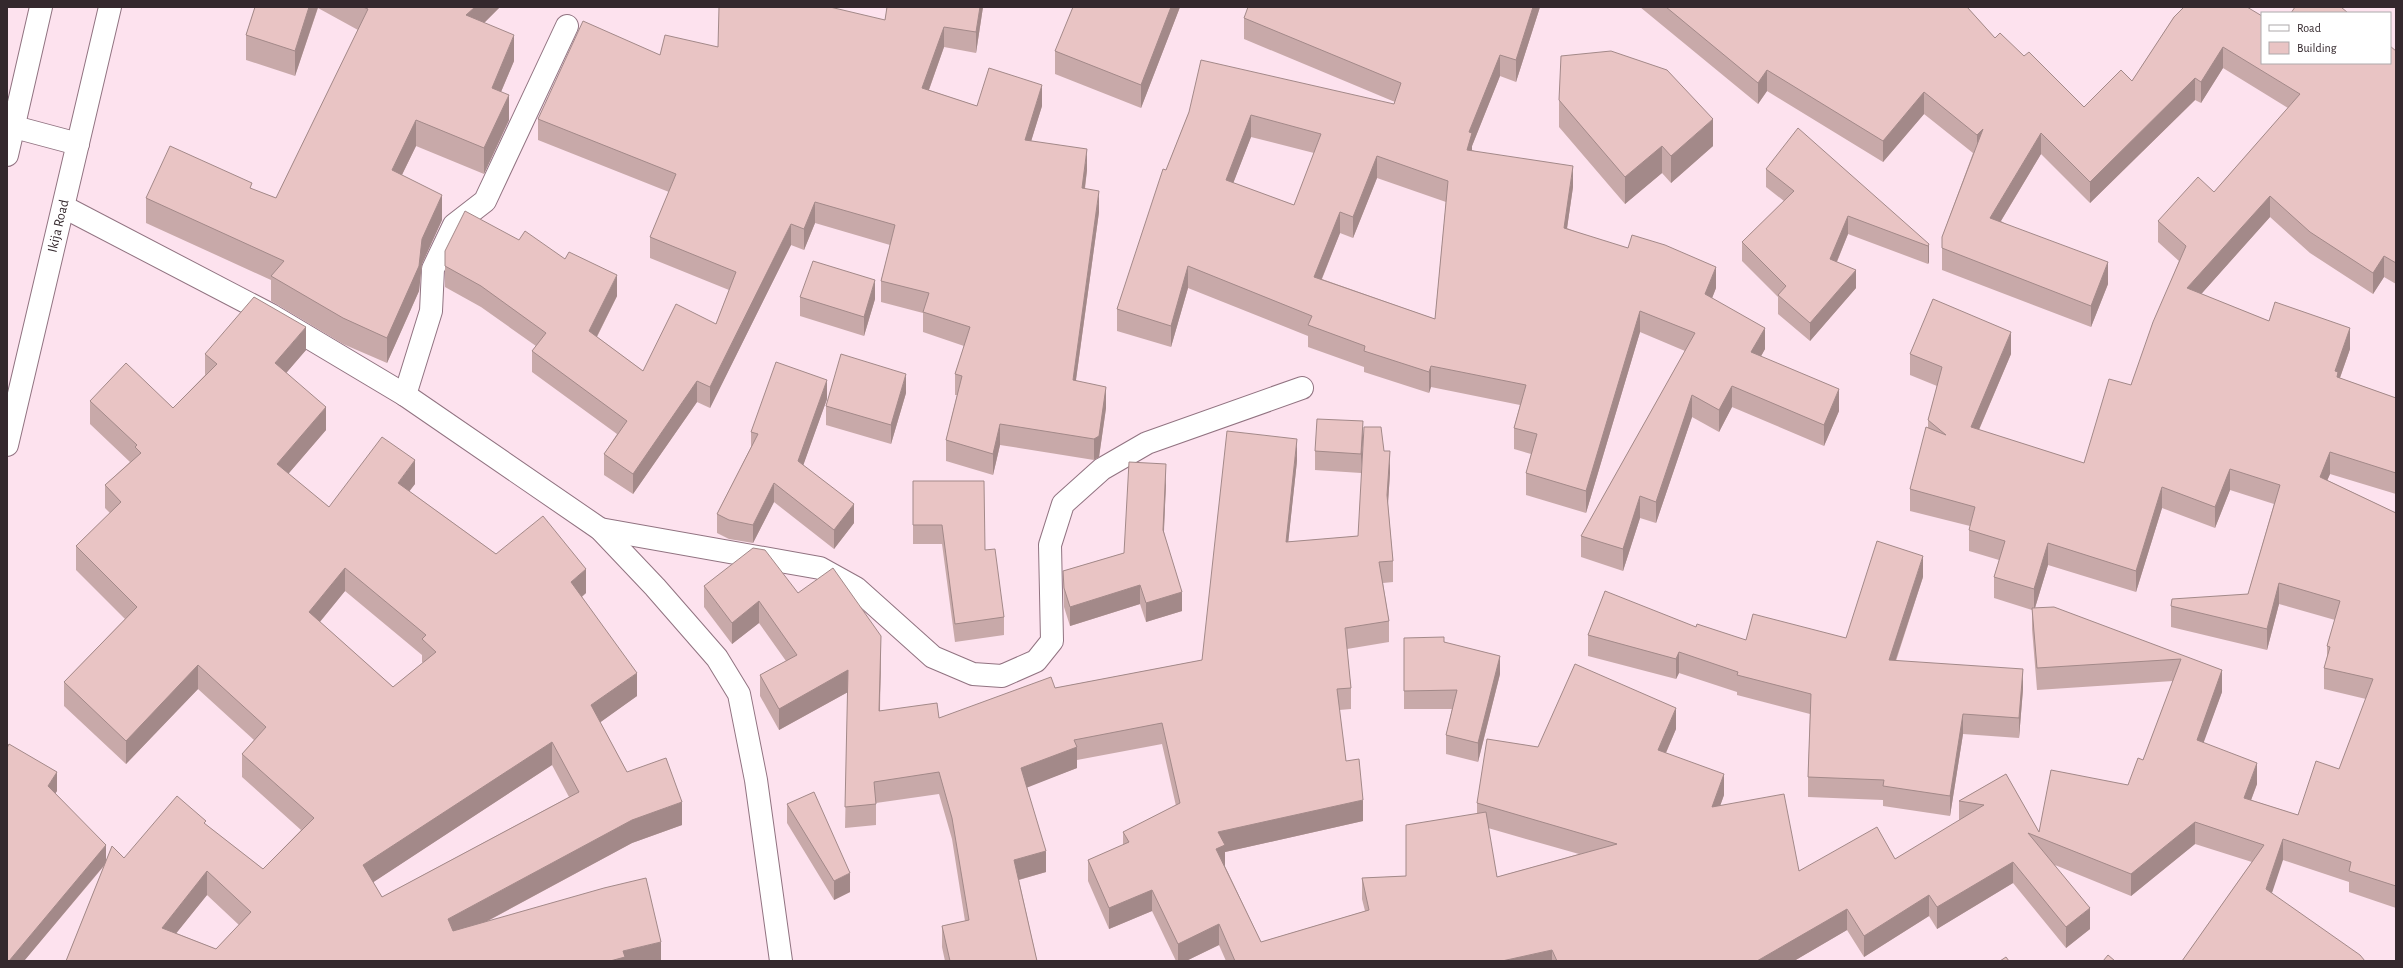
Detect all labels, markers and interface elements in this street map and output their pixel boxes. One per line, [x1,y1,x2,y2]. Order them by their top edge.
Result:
legend [2261,12,2391,64]
text: Road [2297,22,2321,34]
text: Building [2297,42,2337,54]
street label: Ikija Road [46,198,71,254]

